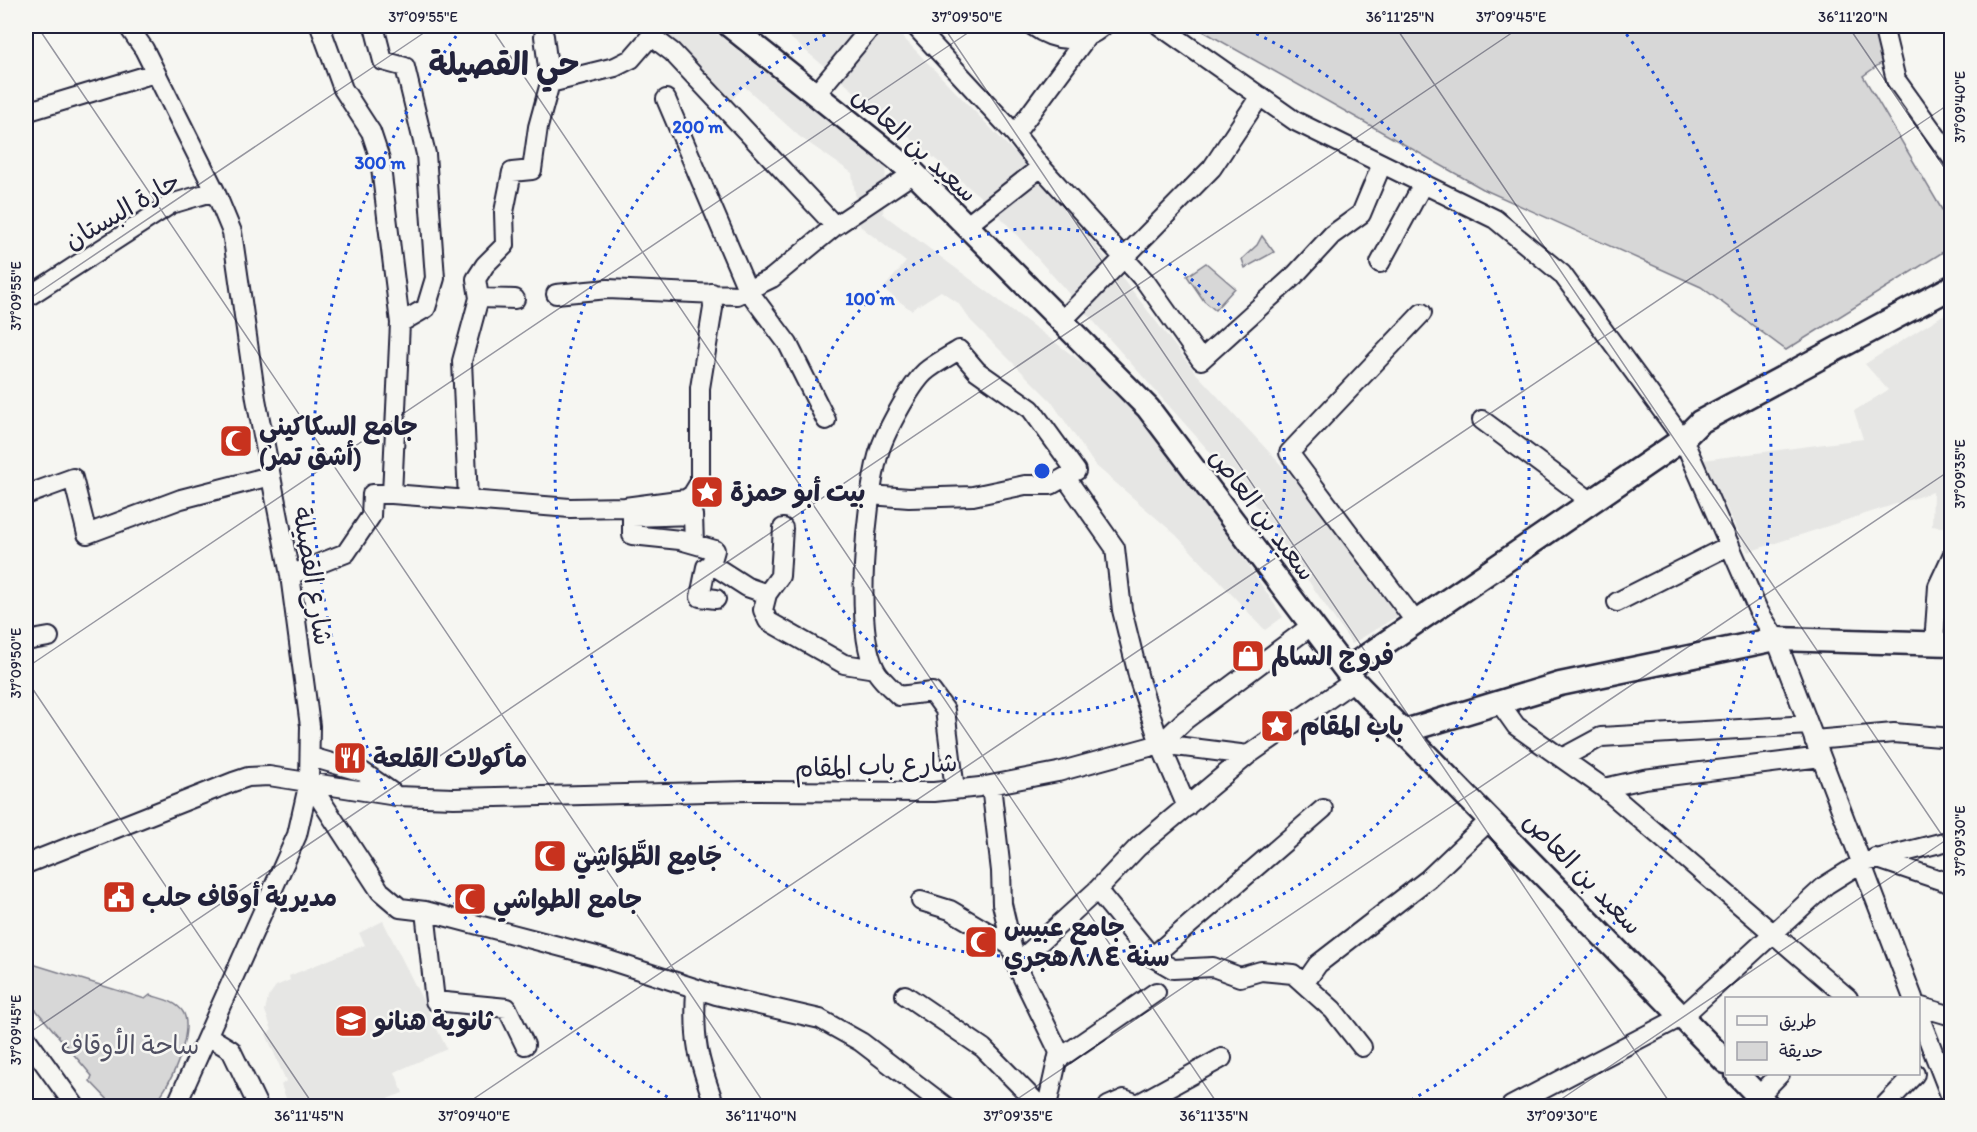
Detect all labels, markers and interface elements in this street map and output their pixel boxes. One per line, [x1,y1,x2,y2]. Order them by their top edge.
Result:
text: 37°09'55"E [388,8,458,26]
text: 37°09'50"E [932,8,1002,26]
text: 36°11'25"N [1366,8,1434,26]
text: 37°09'45"E [1476,8,1546,26]
text: 36°11'20"N [1818,8,1888,26]
district label: حي القصيلة [429,45,579,93]
text: 37°09'40"E [1951,71,1969,143]
street label: سعيد بن العاص [846,79,984,209]
text: 200 m [673,116,724,138]
text: 300 m [354,152,406,174]
street label: حارة البستان [58,164,186,256]
text: 37°09'55"E [7,261,25,331]
text: 100 m [845,288,896,310]
place label: جامع السكاكيني (أشق تمر) [259,410,418,472]
mosque icon: جامع السكاكيني (أشق تمر) [218,423,254,459]
text: 37°09'35"E [1951,439,1969,509]
street label: سعيد بن العاص [1203,441,1323,587]
centre of rings [1032,461,1052,481]
place icon: بيت أبو حمزة [689,474,725,510]
place label: بيت أبو حمزة [730,476,866,509]
street label: شارع القصيلة [284,504,340,648]
text: 37°09'50"E [7,628,25,698]
shop icon: فروج السالم [1230,638,1266,674]
place label: فروج السالم [1271,640,1394,677]
place icon: باب المقام [1259,708,1295,744]
place label: باب المقام [1300,710,1404,746]
restaurant icon: مأكولات القلعة [332,740,368,776]
place label: مأكولات القلعة [373,742,527,775]
street label: شارع باب المقام [794,746,958,788]
street label: سعيد بن العاص [1517,805,1649,941]
text: 37°09'30"E [1951,805,1969,877]
mosque icon: جَامِع الطَّوَاشِيّ [532,838,568,874]
place label: جَامِع الطَّوَاشِيّ [573,839,722,880]
public building icon: مديرية أوقاف حلب [101,879,137,915]
place label: مديرية أوقاف حلب [142,881,337,913]
mosque icon: جامع الطواشي [452,881,488,917]
place label: جامع الطواشي [493,883,642,923]
place label: جامع عبيس سنة ٨٨٤هجري [1004,911,1170,976]
mosque icon: جامع عبيس سنة ٨٨٤هجري [963,924,999,960]
text: 37°09'45"E [7,995,25,1065]
legend [1725,997,1920,1075]
school or university icon: ثانوية هنانو [333,1003,369,1039]
place label: ثانوية هنانو [372,1005,494,1038]
text: طريق [1779,1010,1817,1032]
park label: ساحة الأوقاف [61,1027,199,1062]
text: حديقة [1779,1040,1823,1062]
text: 36°11'45"N [274,1107,344,1125]
text: 37°09'40"E [438,1107,510,1125]
text: 36°11'40"N [725,1107,797,1125]
text: 37°09'35"E [983,1107,1053,1125]
text: 36°11'35"N [1180,1107,1248,1125]
text: 37°09'30"E [1526,1107,1598,1125]

